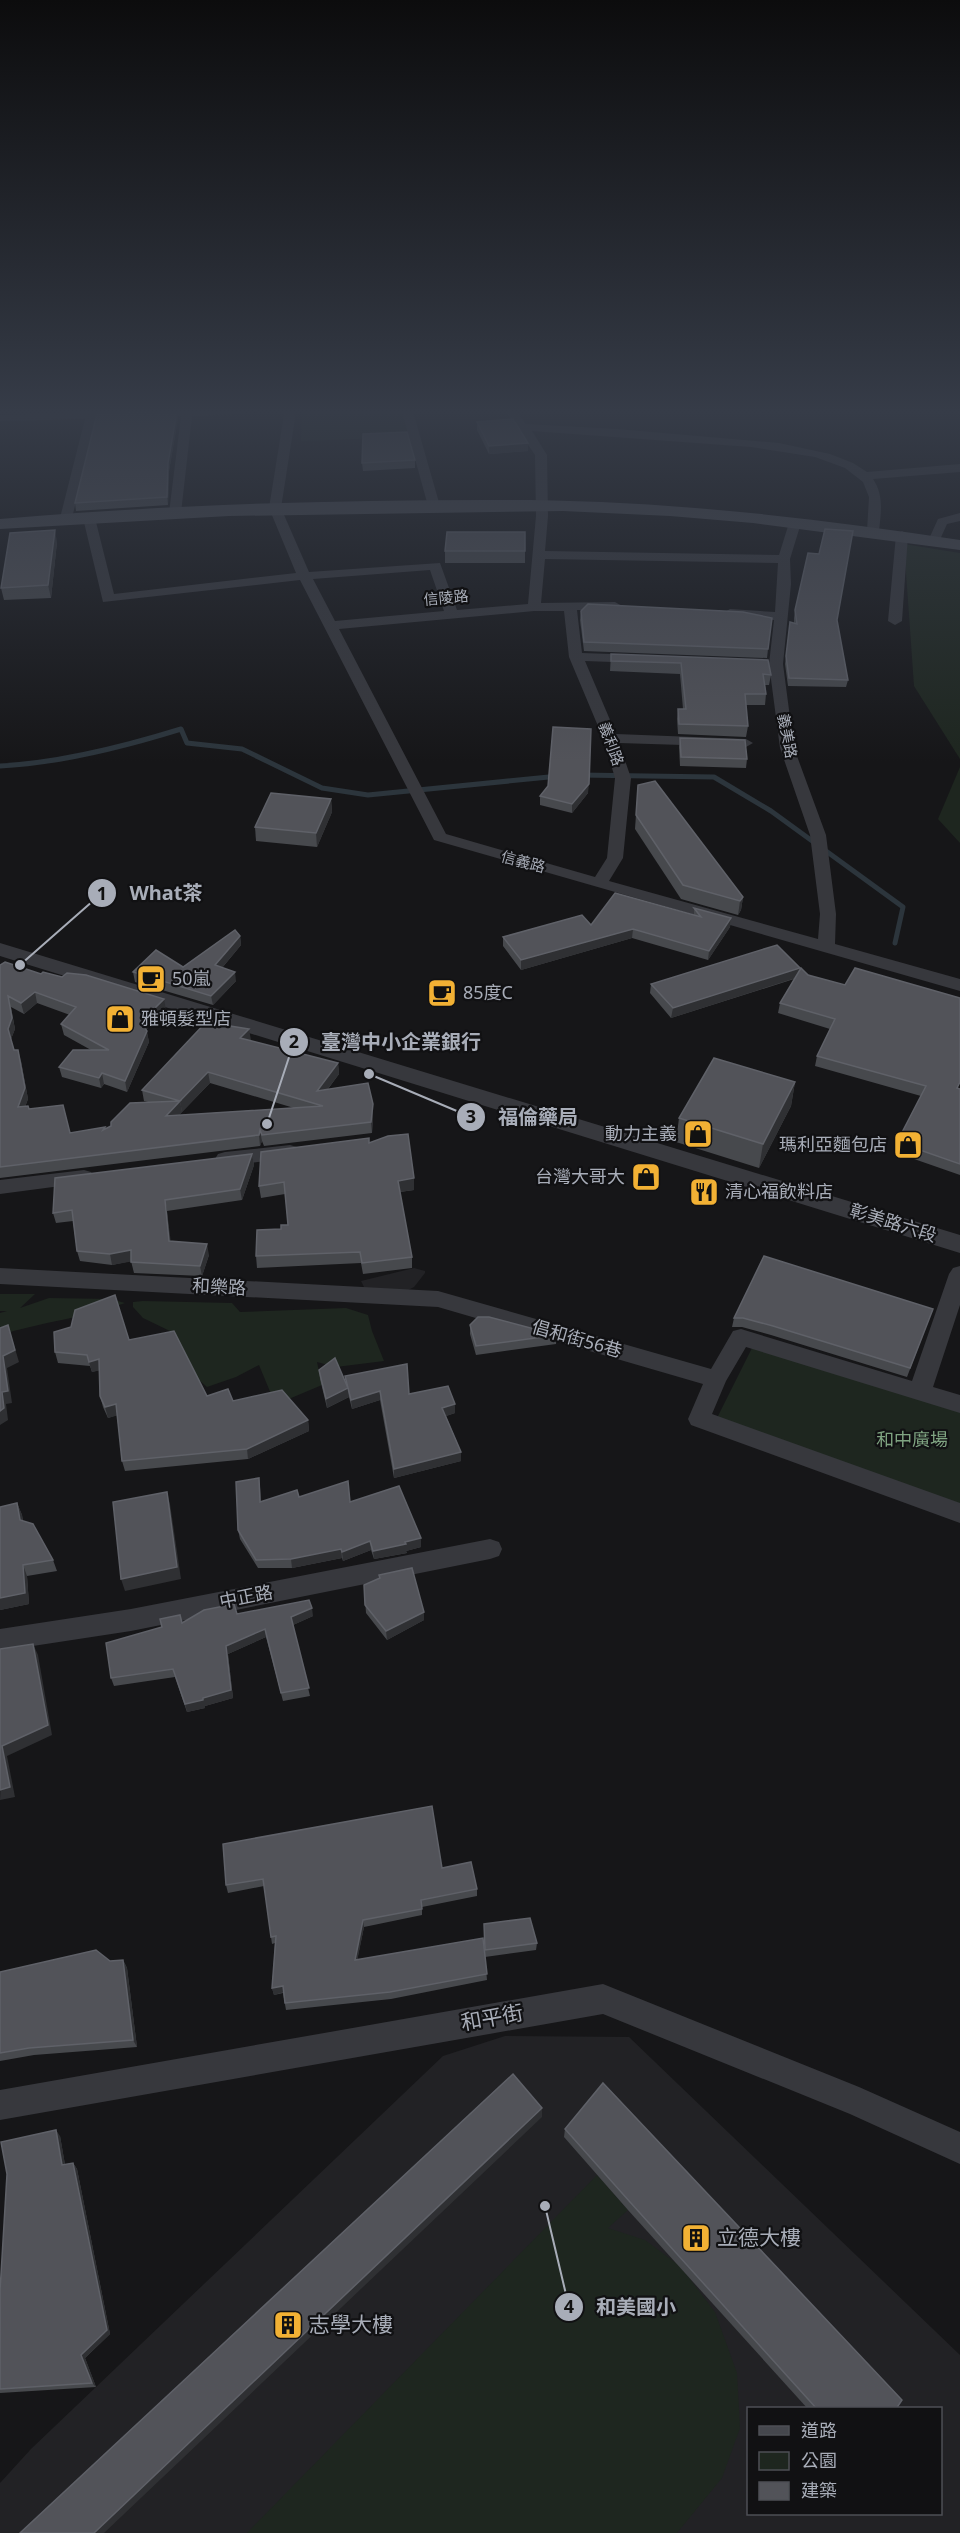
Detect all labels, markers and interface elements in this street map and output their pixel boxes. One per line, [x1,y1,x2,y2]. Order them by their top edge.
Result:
street label: 信陵路 [423,585,469,609]
street label: 義美路 [774,712,802,760]
street label: 義利路 [595,719,629,768]
street label: 信義路 [499,846,548,877]
callout: What茶 [87,874,214,912]
text: What茶 [130,879,203,906]
text: 1 [97,881,107,905]
cafe icon: 50嵐 [135,963,167,995]
place label: 50嵐 [172,966,211,990]
cafe icon: 85度C [426,977,458,1009]
place label: 85度C [463,980,513,1004]
shop icon: 雅頓髮型店 [104,1003,136,1035]
place label: 雅頓髮型店 [141,1006,231,1030]
callout: 臺灣中小企業銀行 [279,1023,493,1061]
text: 臺灣中小企業銀行 [321,1028,481,1055]
text: 2 [289,1029,299,1053]
callout: 福倫藥局 [456,1098,590,1136]
text: 福倫藥局 [498,1103,578,1130]
text: 3 [466,1104,476,1128]
shop icon: 動力主義 [682,1118,714,1150]
place label: 動力主義 [605,1121,677,1145]
shop icon: 瑪利亞麵包店 [892,1129,924,1161]
place label: 瑪利亞麵包店 [779,1132,887,1156]
shop icon: 台灣大哥大 [630,1161,662,1193]
place label: 台灣大哥大 [535,1164,625,1188]
restaurant icon: 清心福飲料店 [688,1176,720,1208]
place label: 清心福飲料店 [725,1179,833,1203]
street label: 彰美路六段 [847,1197,940,1247]
street label: 和樂路 [191,1273,247,1299]
street label: 倡和街56巷 [529,1314,625,1362]
park label: 和中廣場 [876,1427,948,1451]
street label: 中正路 [217,1579,275,1613]
street label: 和平街 [458,1998,525,2036]
building icon: 立德大樓 [680,2222,712,2254]
place label: 立德大樓 [717,2223,801,2251]
callout: 和美國小 [554,2288,688,2326]
text: 和美國小 [596,2293,676,2320]
text: 4 [564,2294,574,2318]
building icon: 志學大樓 [272,2309,304,2341]
place label: 志學大樓 [309,2310,393,2338]
legend [747,2407,942,2515]
text: 道路 [801,2418,837,2442]
text: 公園 [801,2448,837,2472]
text: 建築 [801,2478,837,2502]

